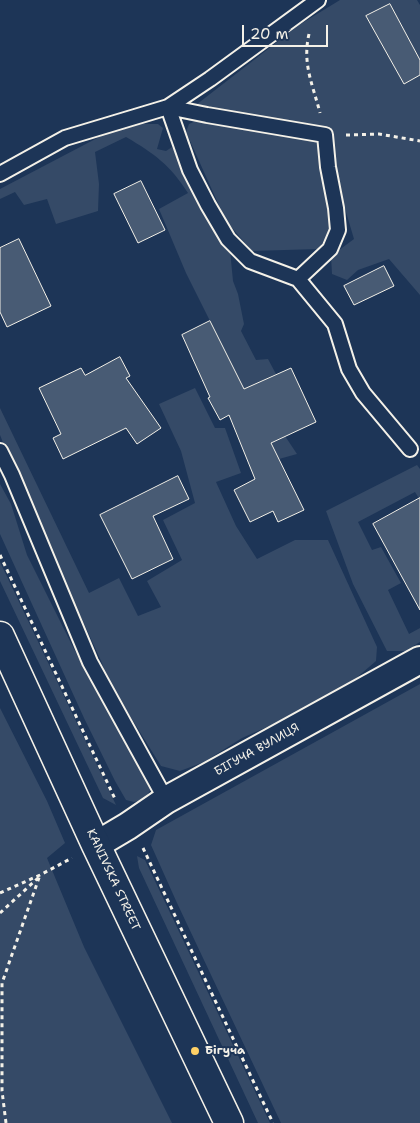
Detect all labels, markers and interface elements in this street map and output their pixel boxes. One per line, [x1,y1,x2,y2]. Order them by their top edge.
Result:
scale bar [245,15,331,47]
text: 20 m [250,24,289,44]
street label: БІГУЧА ВУЛИЦЯ [212,721,302,779]
street label: KANIVSKA STREET [83,827,143,933]
place label: Бігуча [205,1044,245,1058]
marker: Бігуча [189,1045,201,1057]

